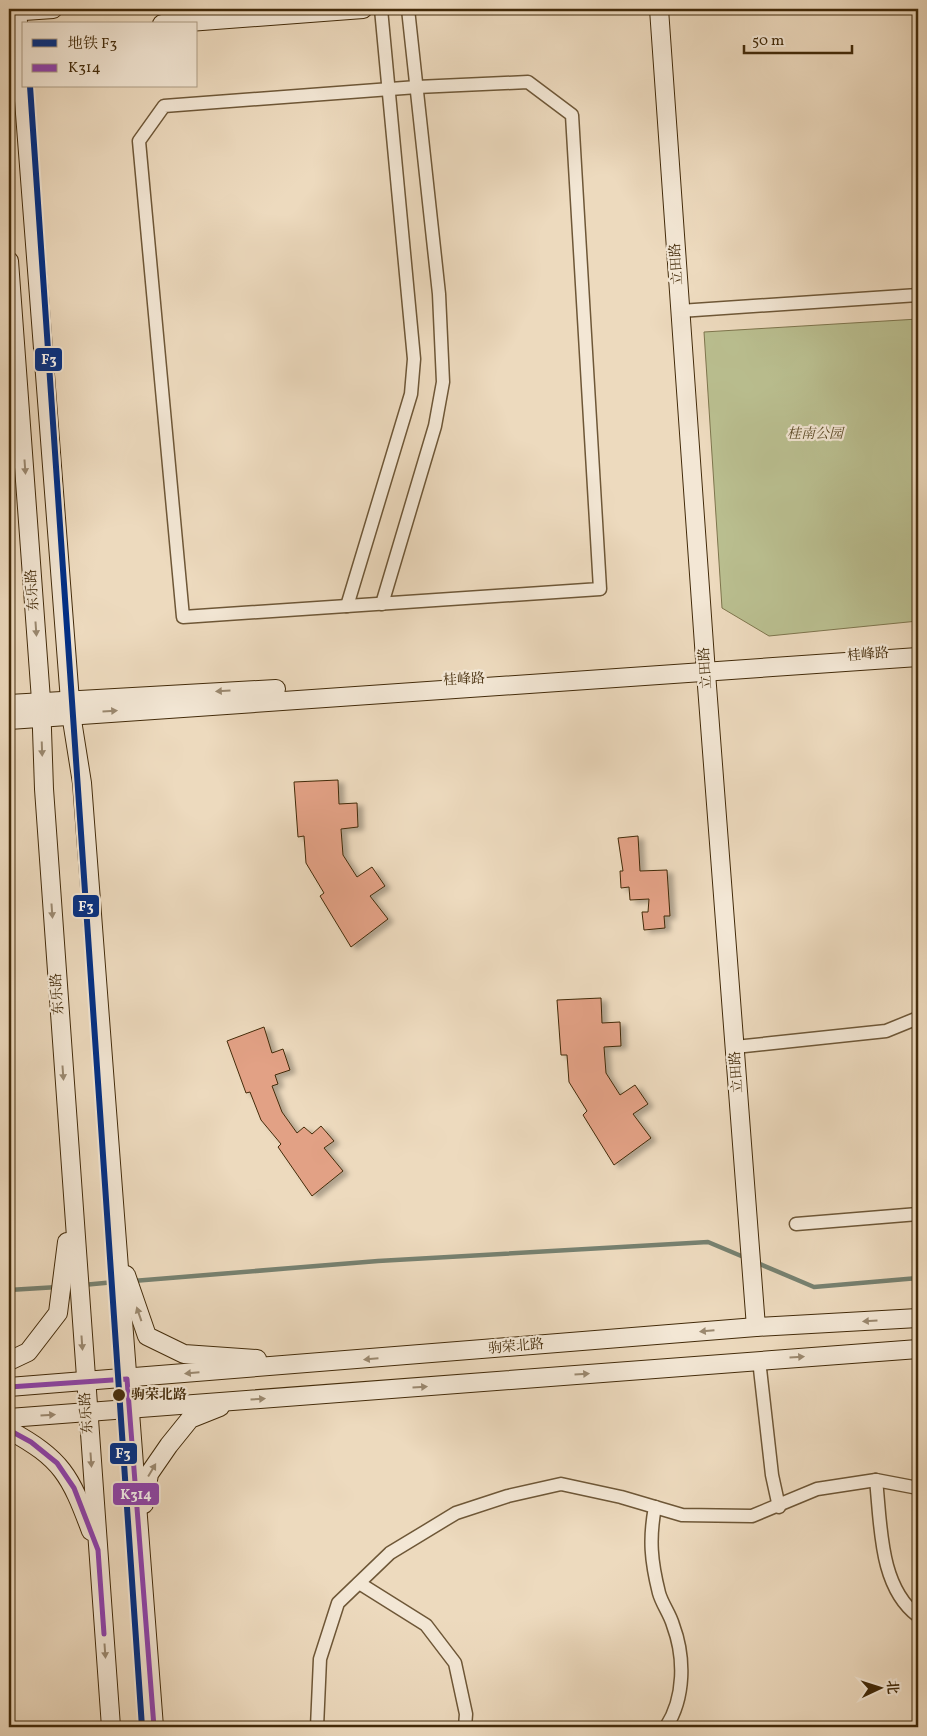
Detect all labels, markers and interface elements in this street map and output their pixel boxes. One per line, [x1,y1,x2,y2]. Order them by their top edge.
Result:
legend [22,22,198,88]
scale bar [744,22,852,54]
text: 50 m [752,31,784,52]
text: 地铁 F3 [68,34,117,55]
text: K314 [68,58,101,79]
street label: 立田路 [666,242,688,286]
line badge: F3 [34,347,63,372]
text: F3 [41,351,57,370]
park label: 桂南公园 [787,425,845,444]
one-way arrow [21,459,29,475]
street label: 东乐路 [22,568,44,612]
one-way arrow [33,621,41,637]
street label: 桂峰路 [846,644,890,666]
street label: 立田路 [695,646,717,690]
street label: 桂峰路 [443,669,485,691]
one-way arrow [215,688,231,696]
one-way arrow [102,707,118,715]
one-way arrow [39,741,47,757]
line badge: F3 [72,894,100,918]
text: F3 [78,898,94,917]
one-way arrow [48,904,56,920]
street label: 东乐路 [47,972,69,1016]
street label: 立田路 [726,1050,748,1094]
one-way arrow [60,1066,68,1082]
one-way arrow [135,1306,143,1321]
one-way arrow [861,1317,877,1325]
one-way arrow [699,1328,715,1336]
street label: 驹荣北路 [487,1335,545,1359]
one-way arrow [79,1336,87,1352]
one-way arrow [789,1353,805,1361]
one-way arrow [363,1355,379,1363]
one-way arrow [183,1370,199,1378]
one-way arrow [574,1370,590,1378]
one-way arrow [412,1382,428,1390]
place label: 驹荣北路 [131,1386,187,1405]
marker: 驹荣北路 [111,1387,127,1403]
street label: 东乐路 [76,1391,98,1435]
one-way arrow [250,1395,266,1403]
one-way arrow [40,1411,56,1419]
line badge: F3 [109,1442,138,1465]
text: F3 [115,1445,131,1464]
one-way arrow [87,1453,95,1469]
one-way arrow [148,1463,157,1476]
line badge: K314 [112,1482,160,1506]
text: K314 [120,1486,152,1505]
one-way arrow [102,1643,110,1659]
north arrow [854,1664,904,1714]
text: 北 [882,1680,901,1695]

